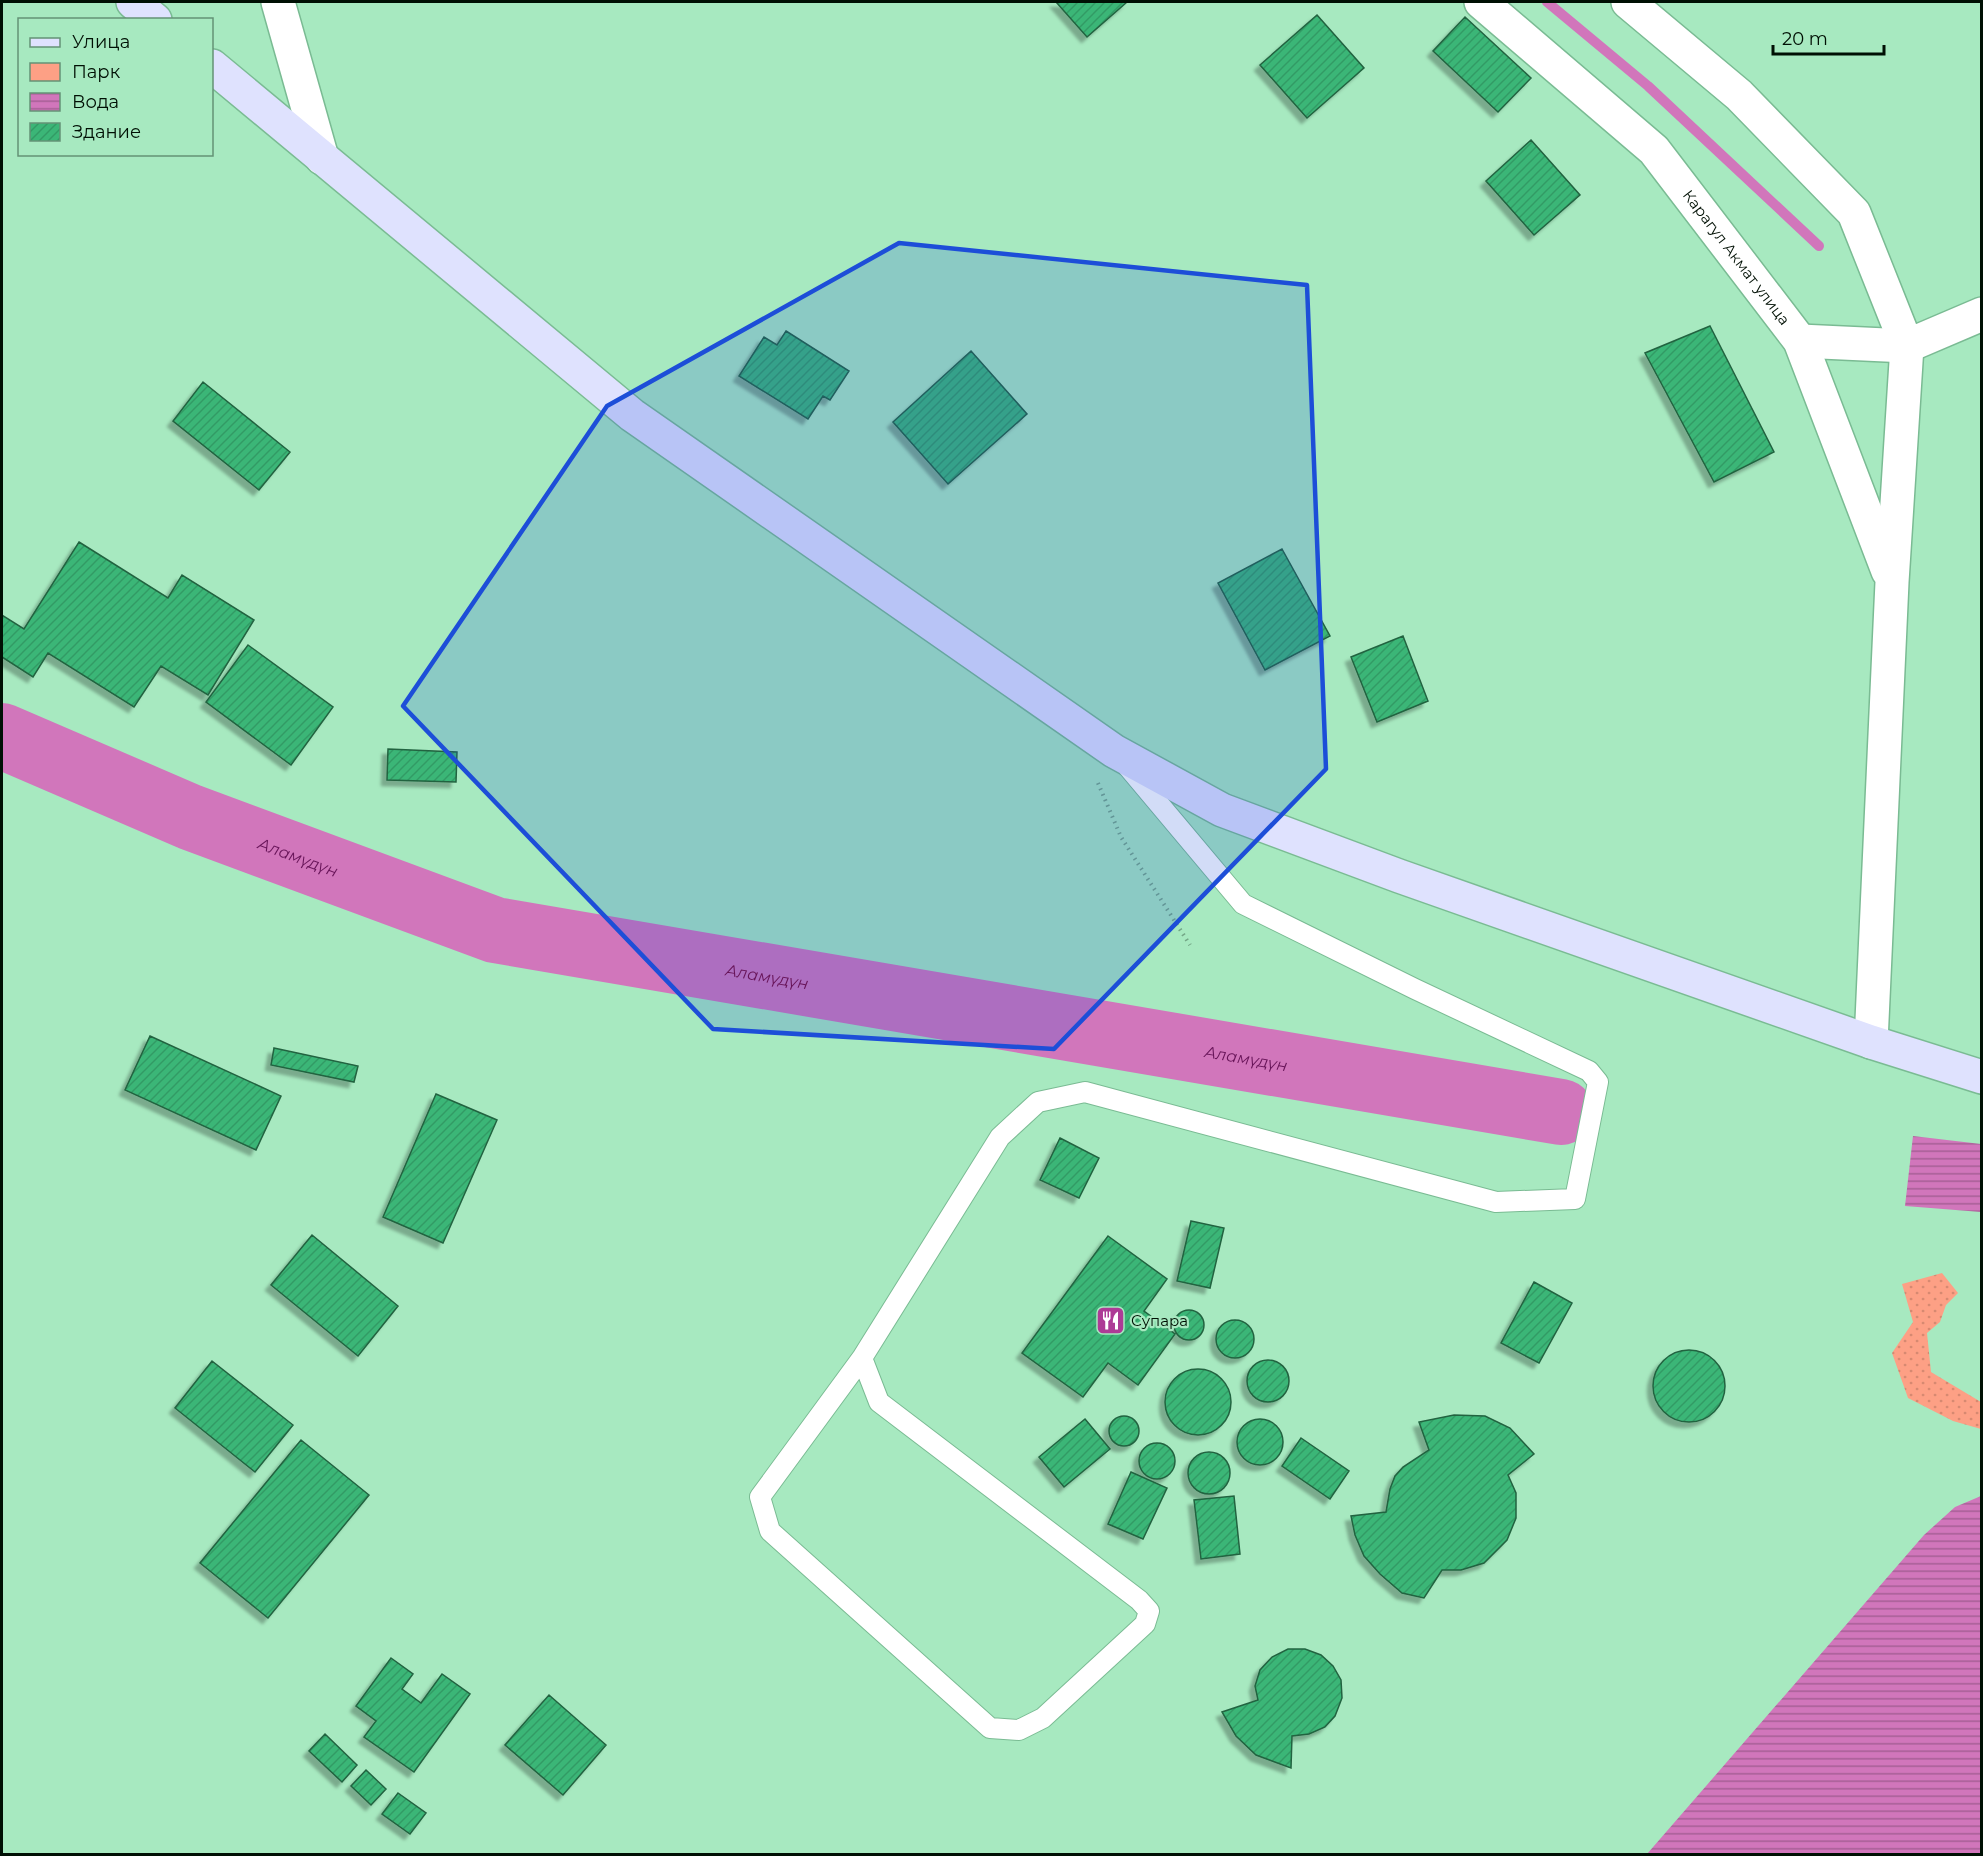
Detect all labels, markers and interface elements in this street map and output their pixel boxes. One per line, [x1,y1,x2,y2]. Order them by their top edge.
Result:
legend [18,18,213,156]
scale bar [1773,18,1884,56]
text: 20 m [1782,28,1828,50]
text: Улица [72,31,130,53]
text: Парк [72,61,121,83]
text: Вода [72,91,119,113]
text: Здание [72,121,141,143]
street label: Карагул Акмат улица [1679,186,1794,329]
water label: Аламүдүн [254,834,341,881]
water label: Аламүдүн [723,960,810,993]
water label: Аламүдүн [1202,1042,1289,1075]
restaurant icon: Супара [1094,1305,1126,1337]
place label: Супара [1131,1311,1188,1330]

